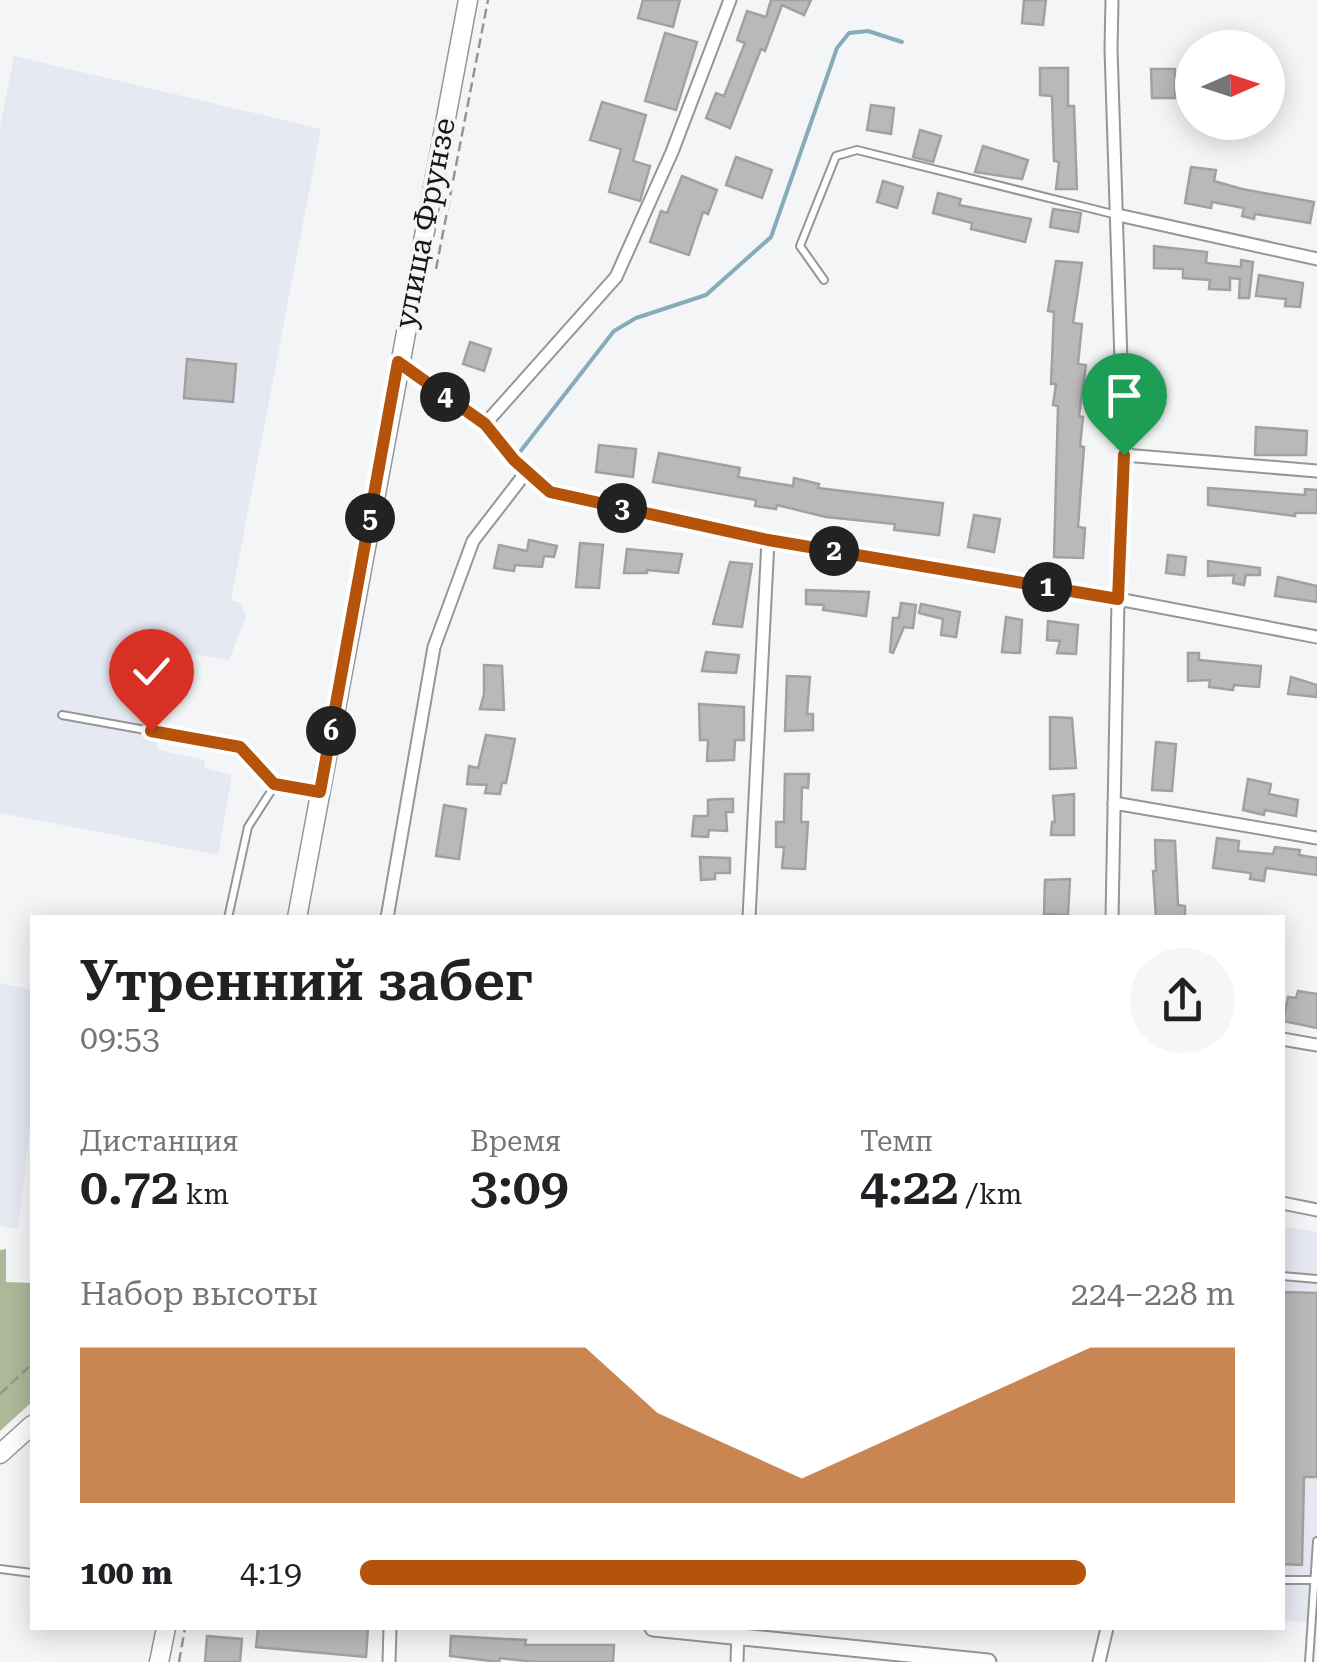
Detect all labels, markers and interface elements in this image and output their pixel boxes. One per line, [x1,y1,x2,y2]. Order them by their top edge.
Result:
north arrow [1175,30,1285,140]
map controls [1175,30,1285,140]
street label: улица Фрунзе [387,115,462,331]
pin [1082,353,1167,456]
icon: arrive [1097,368,1152,423]
pin: 4 [420,372,470,422]
text: 4 [437,380,453,413]
pin: 3 [597,483,647,533]
text: 3 [614,491,630,524]
pin: 5 [345,493,395,543]
text: 5 [362,501,378,534]
pin: 2 [809,526,859,576]
text: 2 [826,534,842,567]
pin: 1 [1022,562,1072,612]
text: 1 [1039,570,1055,603]
pin [109,629,194,732]
icon: check [124,644,179,699]
pin: 6 [306,706,356,756]
text: 6 [323,714,339,747]
button: share [1130,948,1235,1053]
text: Утренний забег [80,949,533,1013]
text: 09:53 [80,1019,160,1057]
text: Дистанция [80,1125,238,1158]
text: Время [470,1125,561,1158]
text: Темп [860,1125,933,1158]
text: 0.72 [80,1158,179,1216]
text: 3:09 [470,1158,569,1216]
text: 4:22 [860,1158,959,1216]
text: km [179,1178,229,1211]
text: /km [959,1178,1022,1211]
text: Набор высоты [80,1275,318,1313]
text: 224–228 m [1071,1275,1235,1313]
text: 100 m [80,1554,173,1592]
text: 4:19 [240,1554,302,1592]

